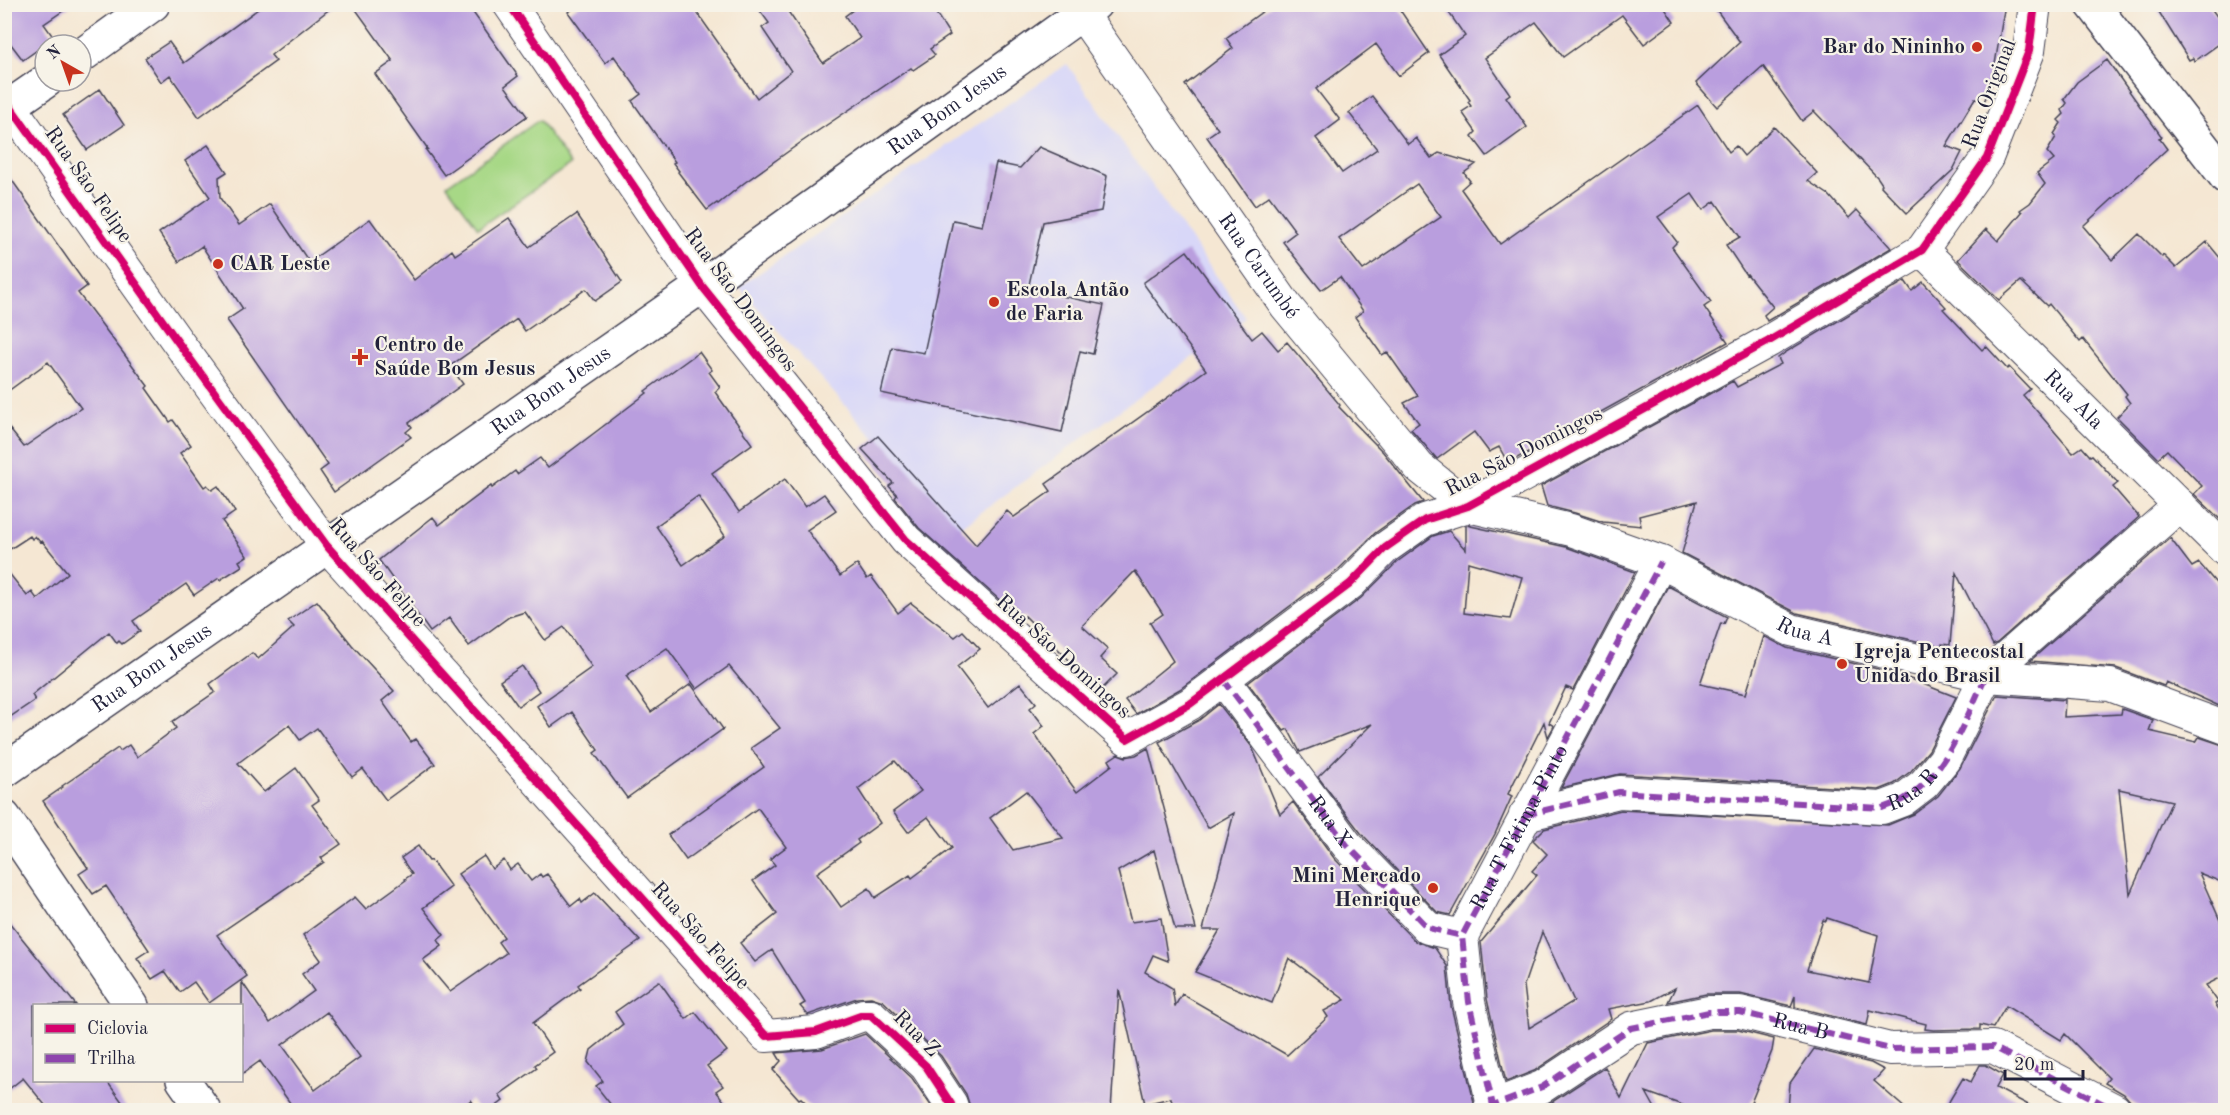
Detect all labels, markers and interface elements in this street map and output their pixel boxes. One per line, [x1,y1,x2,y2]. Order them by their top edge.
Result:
north arrow [33,33,93,93]
street label: Rua Original [1959,36,2021,152]
place label: Bar do Nininho [1822,37,1965,58]
marker: Bar do Nininho [1970,40,1984,54]
text: N [45,42,65,63]
street label: Rua Bom Jesus [884,60,1011,159]
street label: Rua São Felipe [40,123,136,247]
street label: Rua Carumbé [1214,209,1303,323]
street label: Rua São Domingos [679,224,801,376]
place label: CAR Leste [230,254,330,275]
marker: CAR Leste [211,257,225,271]
place label: Escola Antão de Faria [1006,280,1129,325]
marker: Escola Antão de Faria [987,295,1001,309]
place label: Centro de Saúde Bom Jesus [374,335,535,380]
street label: Rua Bom Jesus [487,342,615,440]
marker: Centro de Saúde Bom Jesus [351,348,369,366]
street label: Rua Ala [2039,366,2107,434]
street label: Rua São Domingos [1442,403,1606,501]
street label: Rua São Felipe [324,515,430,631]
street label: Rua São Domingos [991,591,1135,723]
street label: Rua A [1773,614,1836,650]
street label: Rua Bom Jesus [88,620,216,717]
place label: Igreja Pentecostal Unida do Brasil [1854,642,2024,687]
marker: Igreja Pentecostal Unida do Brasil [1835,657,1849,671]
street label: Rua T Fátima-Pinto [1467,742,1572,914]
street label: Rua R [1885,765,1942,815]
street label: Rua X [1304,792,1356,851]
place label: Mini Mercado Henrique [1292,866,1421,911]
street label: Rua São Felipe [647,878,753,994]
marker: Mini Mercado Henrique [1426,881,1440,895]
legend [33,1004,243,1082]
street label: Rua Z [889,1007,943,1061]
street label: Rua B [1770,1010,1831,1044]
text: Ciclovia [87,1020,148,1038]
scale bar [2005,1043,2083,1081]
text: Trilha [87,1050,136,1068]
text: 20 m [2014,1056,2054,1074]

